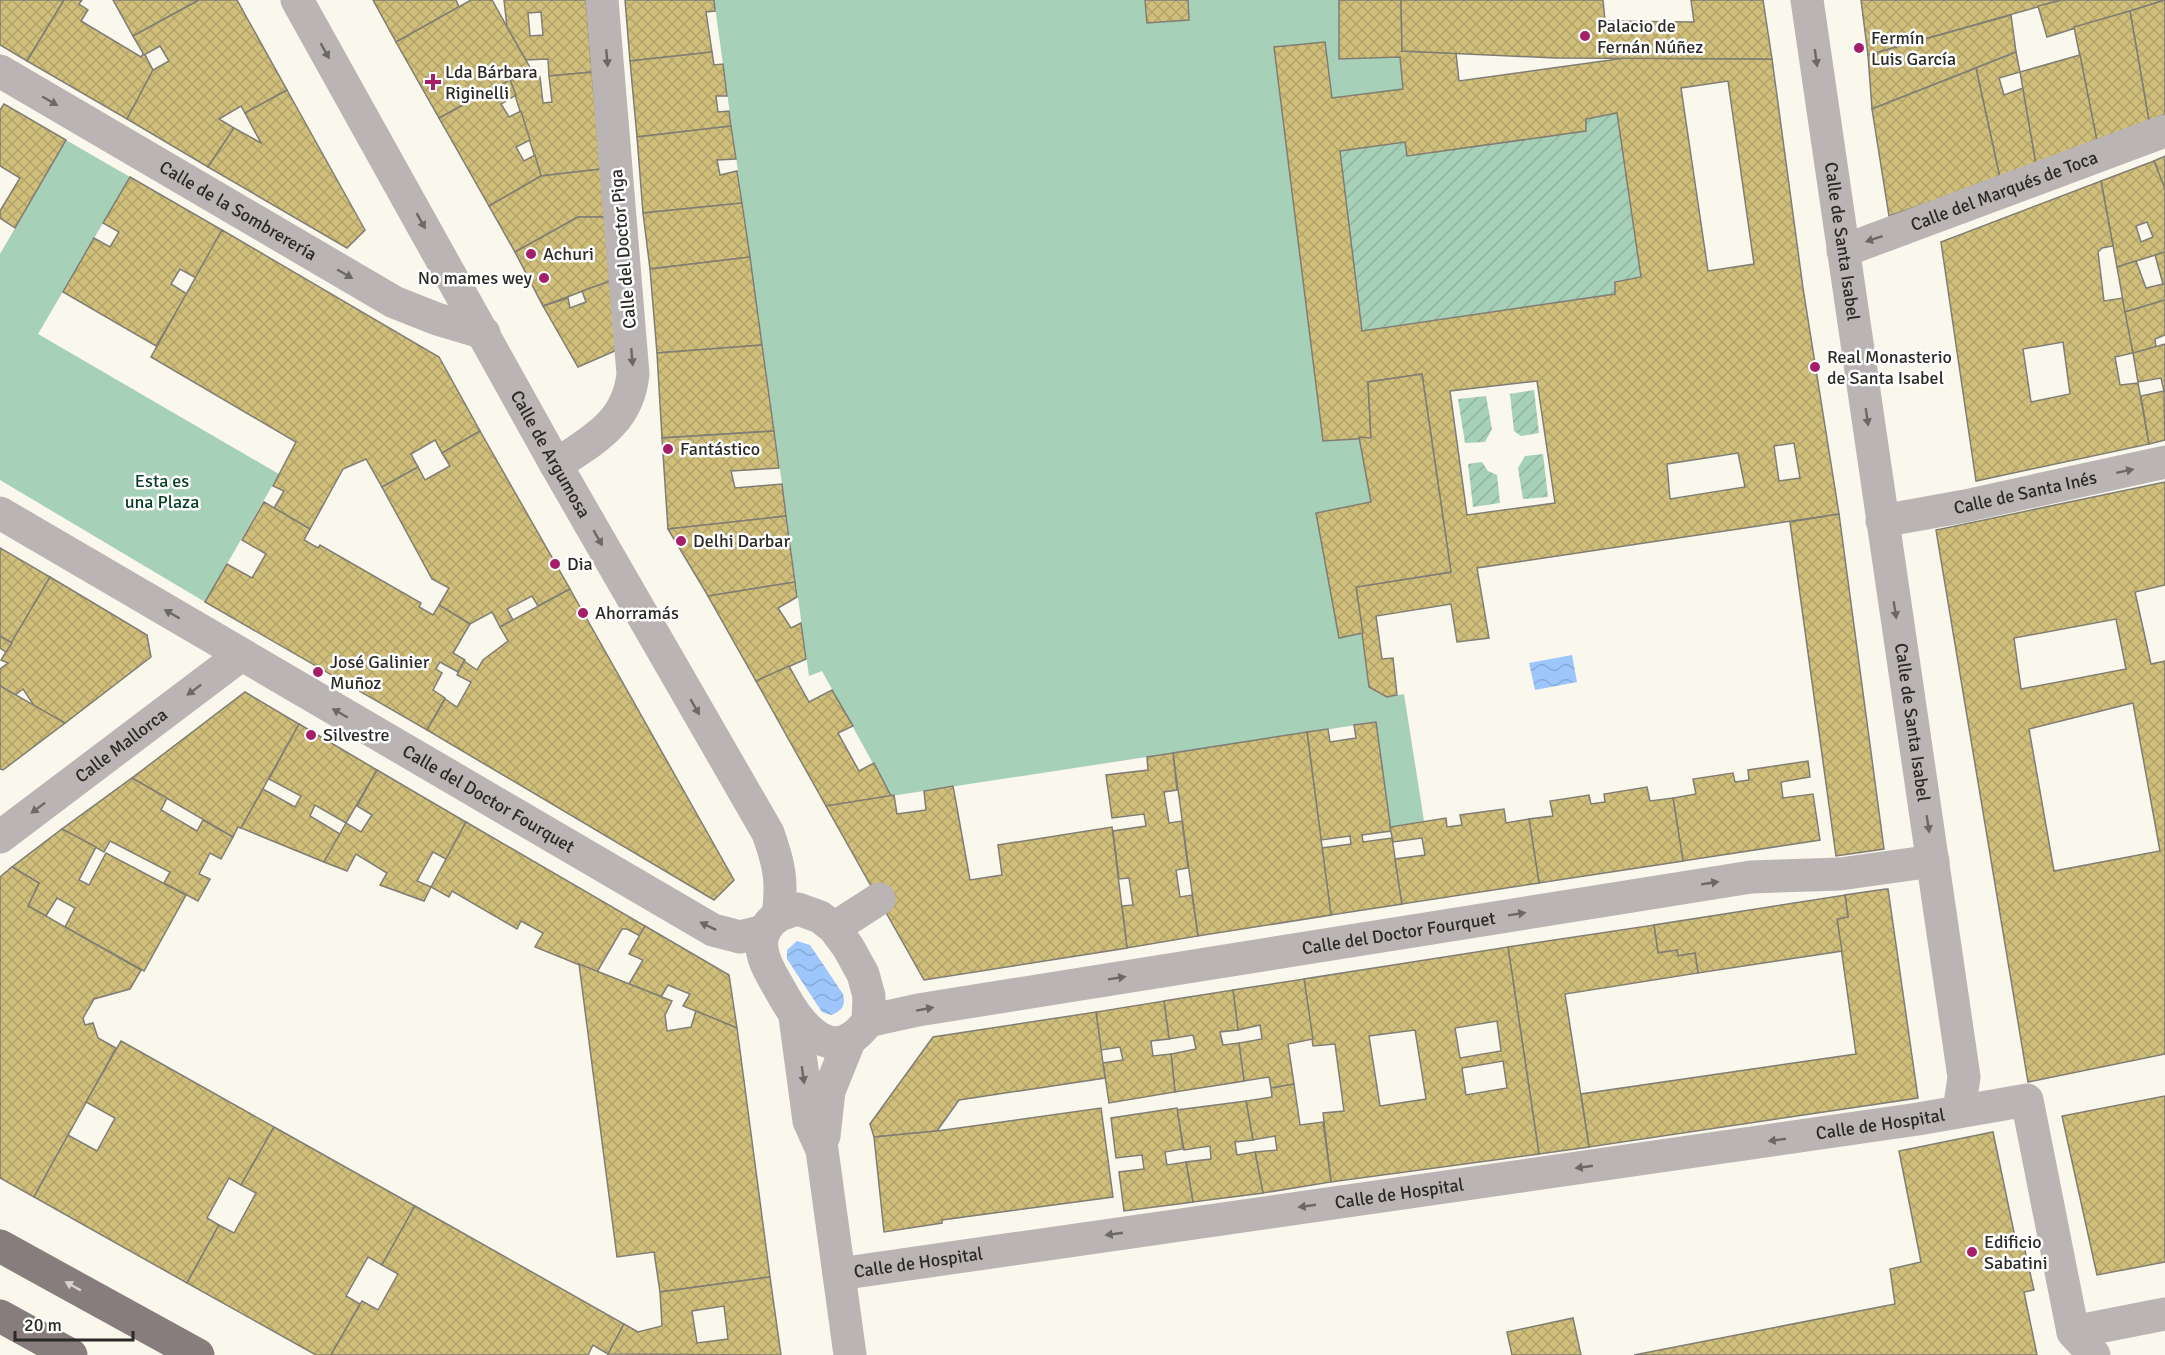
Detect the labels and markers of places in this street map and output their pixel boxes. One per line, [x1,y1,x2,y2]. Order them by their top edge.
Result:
place label: Palacio de Fernán Núñez [1597,15,1703,58]
place label: Fermín Luis García [1871,27,1956,70]
marker: Palacio de Fernán Núñez [1578,29,1592,43]
marker: Fermín Luis García [1852,41,1866,55]
place label: Lda Bárbara Riginelli [445,61,538,104]
marker: Lda Bárbara Riginelli [426,75,440,89]
place label: Achuri [543,243,594,265]
marker: Achuri [524,247,538,261]
place label: No mames wey [418,267,533,289]
marker: No mames wey [537,271,551,285]
place label: Real Monasterio de Santa Isabel [1827,346,1952,389]
marker: Real Monasterio de Santa Isabel [1808,360,1822,374]
place label: Fantástico [680,438,760,460]
marker: Fantástico [661,442,675,456]
place label: Delhi Darbar [693,530,790,552]
marker: Delhi Darbar [674,534,688,548]
place label: Dia [567,553,593,575]
marker: Dia [548,557,562,571]
place label: Ahorramás [595,602,679,624]
marker: Ahorramás [576,606,590,620]
place label: José Galinier Muñoz [330,651,430,694]
marker: José Galinier Muñoz [311,665,325,679]
place label: Silvestre [323,724,389,746]
marker: Silvestre [304,728,318,742]
place label: Edificio Sabatini [1984,1231,2048,1274]
marker: Edificio Sabatini [1965,1245,1979,1259]

